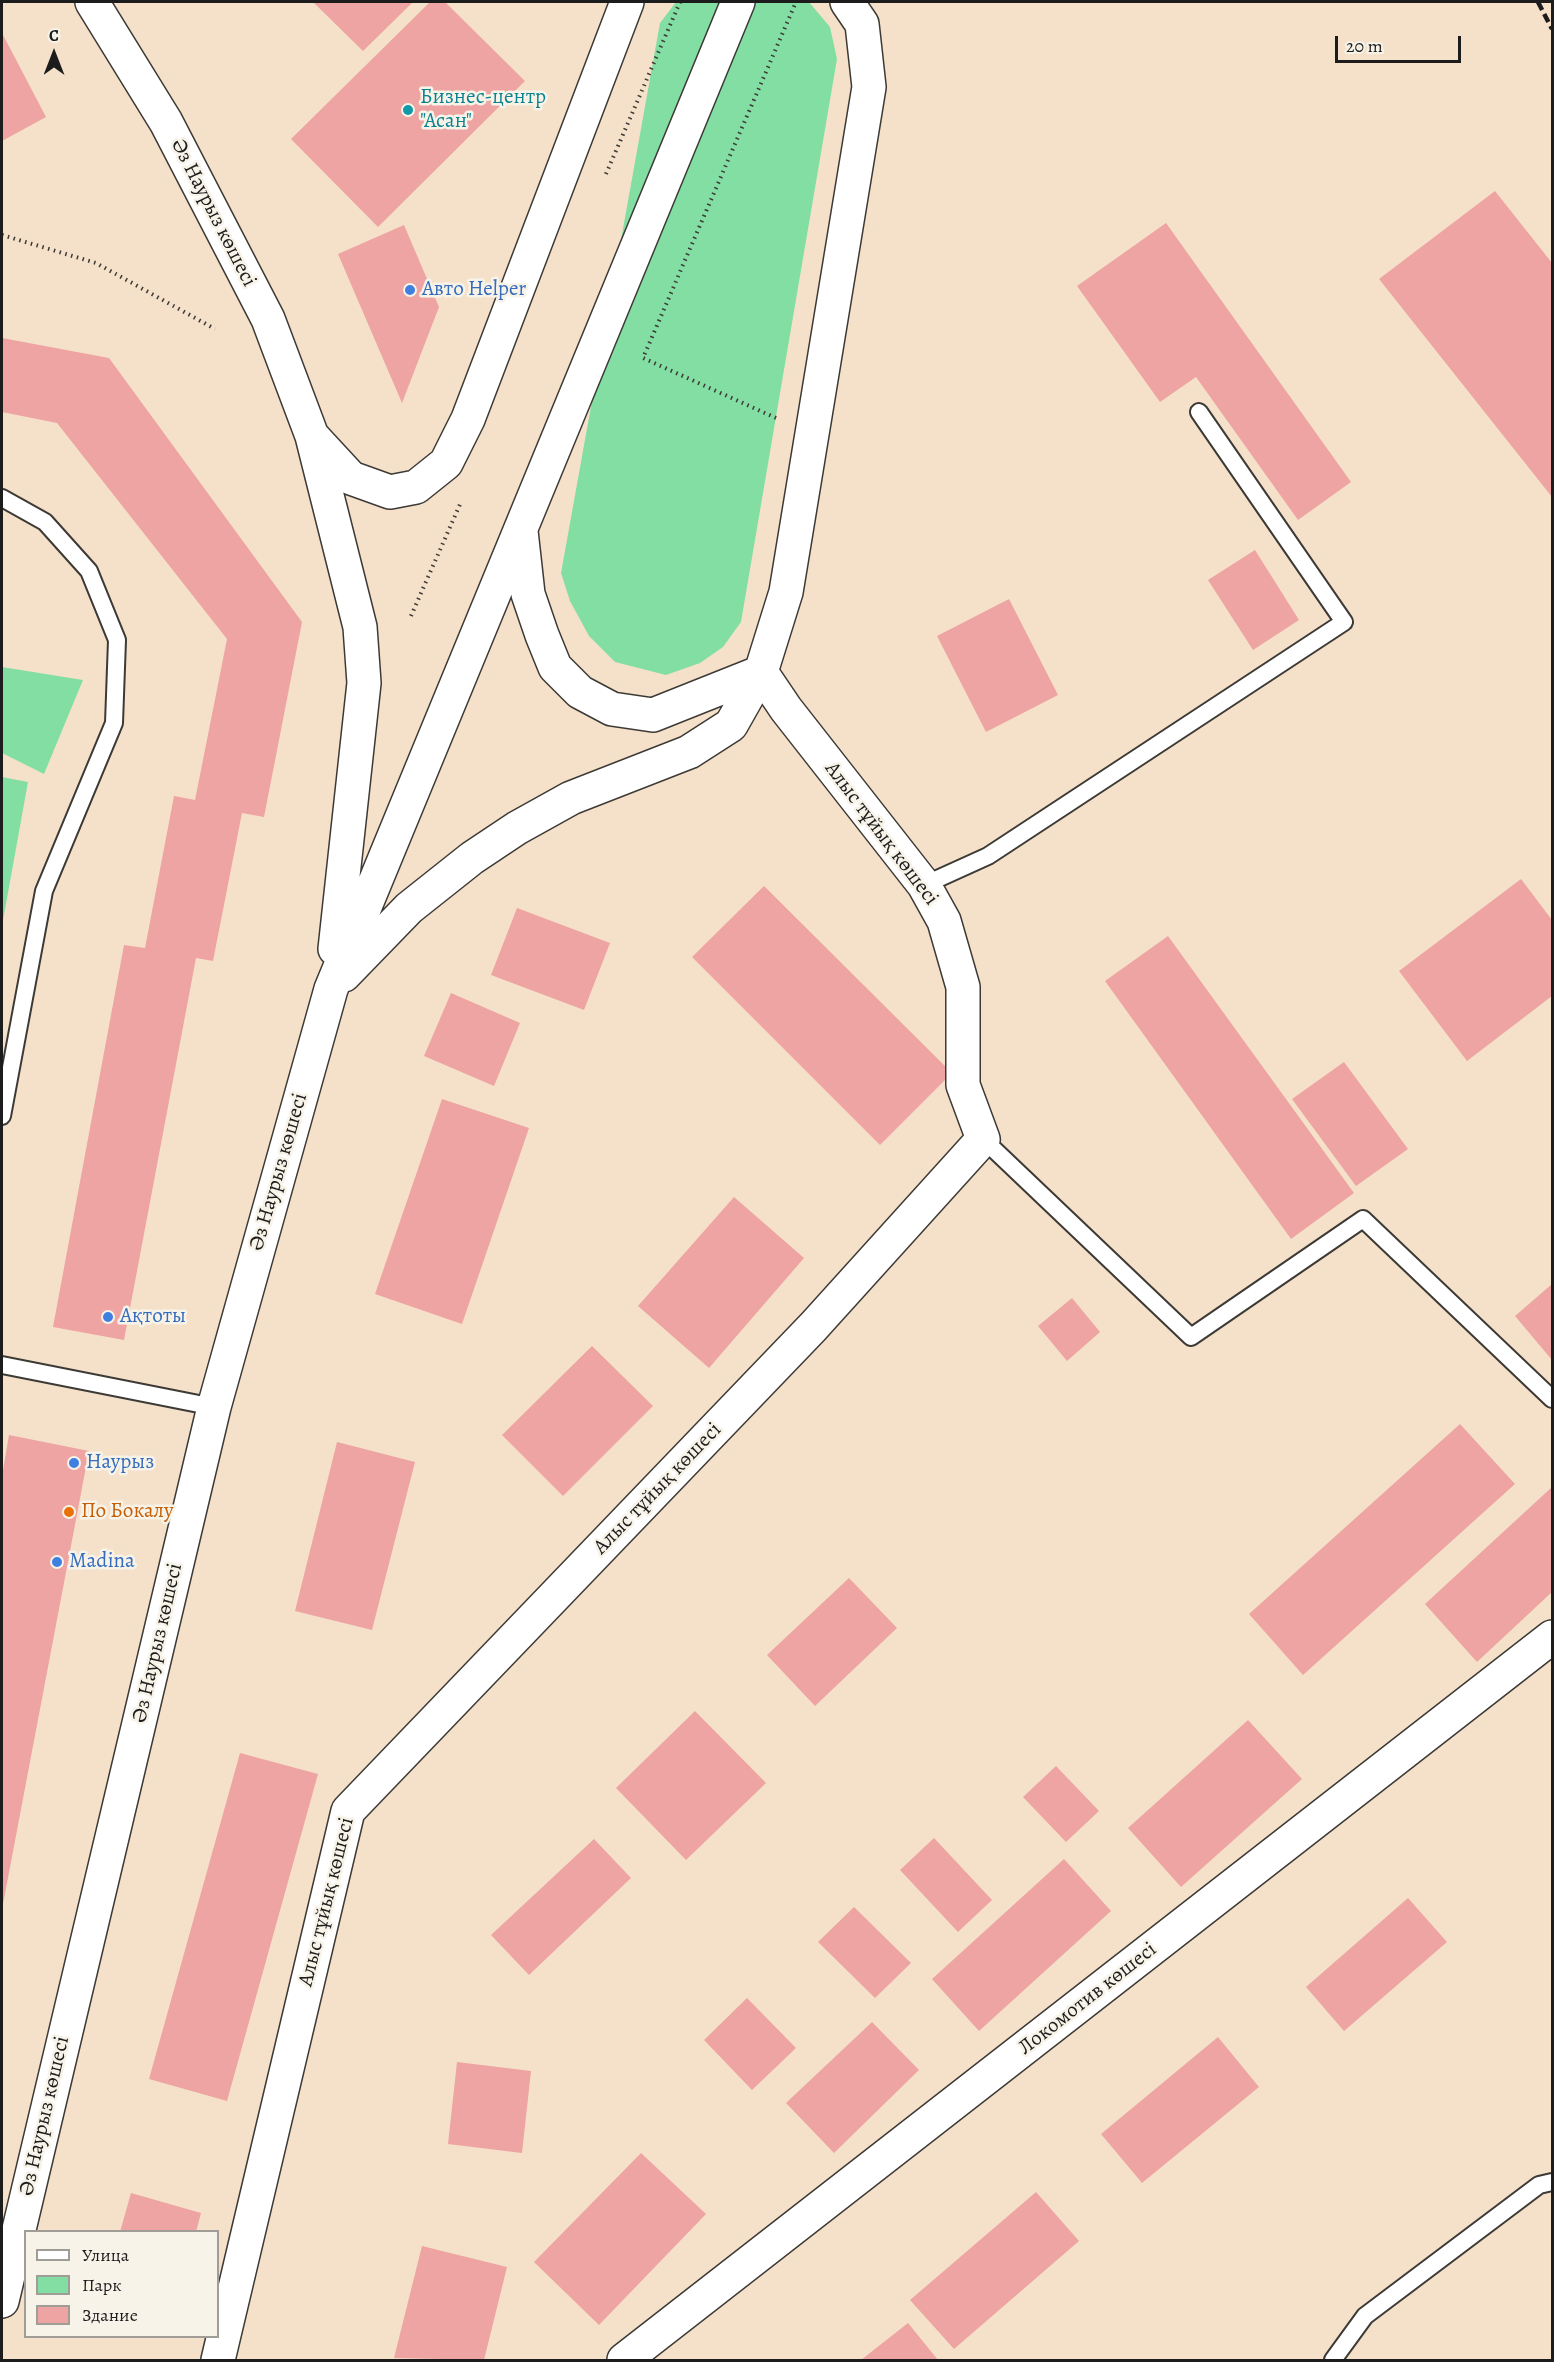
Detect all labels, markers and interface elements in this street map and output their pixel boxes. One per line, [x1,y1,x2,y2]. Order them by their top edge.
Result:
north arrow [24,24,84,84]
scale bar [1338,24,1464,62]
text: С [49,25,59,47]
text: 20 m [1346,34,1383,58]
place label: Бизнес-центр "Асан" [420,85,546,135]
marker: Бизнес-центр "Асан" [401,103,415,117]
street label: Әз Наурыз көшесі [165,135,261,291]
place label: Авто Helper [422,277,526,303]
marker: Авто Helper [403,283,417,297]
street label: Алыс тұйық көшесі [819,757,943,911]
street label: Әз Наурыз көшесі [244,1090,314,1254]
place label: Ақтоты [120,1304,186,1330]
marker: Ақтоты [101,1310,115,1324]
street label: Алыс тұйық көшесі [589,1418,727,1560]
place label: Наурыз [86,1450,154,1476]
marker: Наурыз [67,1456,81,1470]
place label: По Бокалу [81,1499,174,1525]
marker: По Бокалу [62,1505,76,1519]
place label: Madina [69,1549,135,1575]
marker: Madina [50,1555,64,1569]
street label: Әз Наурыз көшесі [127,1561,189,1725]
street label: Алыс тұйық көшесі [294,1815,360,1989]
street label: Локомотив көшесі [1014,1937,1162,2061]
street label: Әз Наурыз көшесі [14,2034,76,2198]
legend [24,2230,219,2338]
text: Улица [82,2243,129,2267]
text: Парк [82,2273,122,2297]
text: Здание [82,2303,138,2327]

